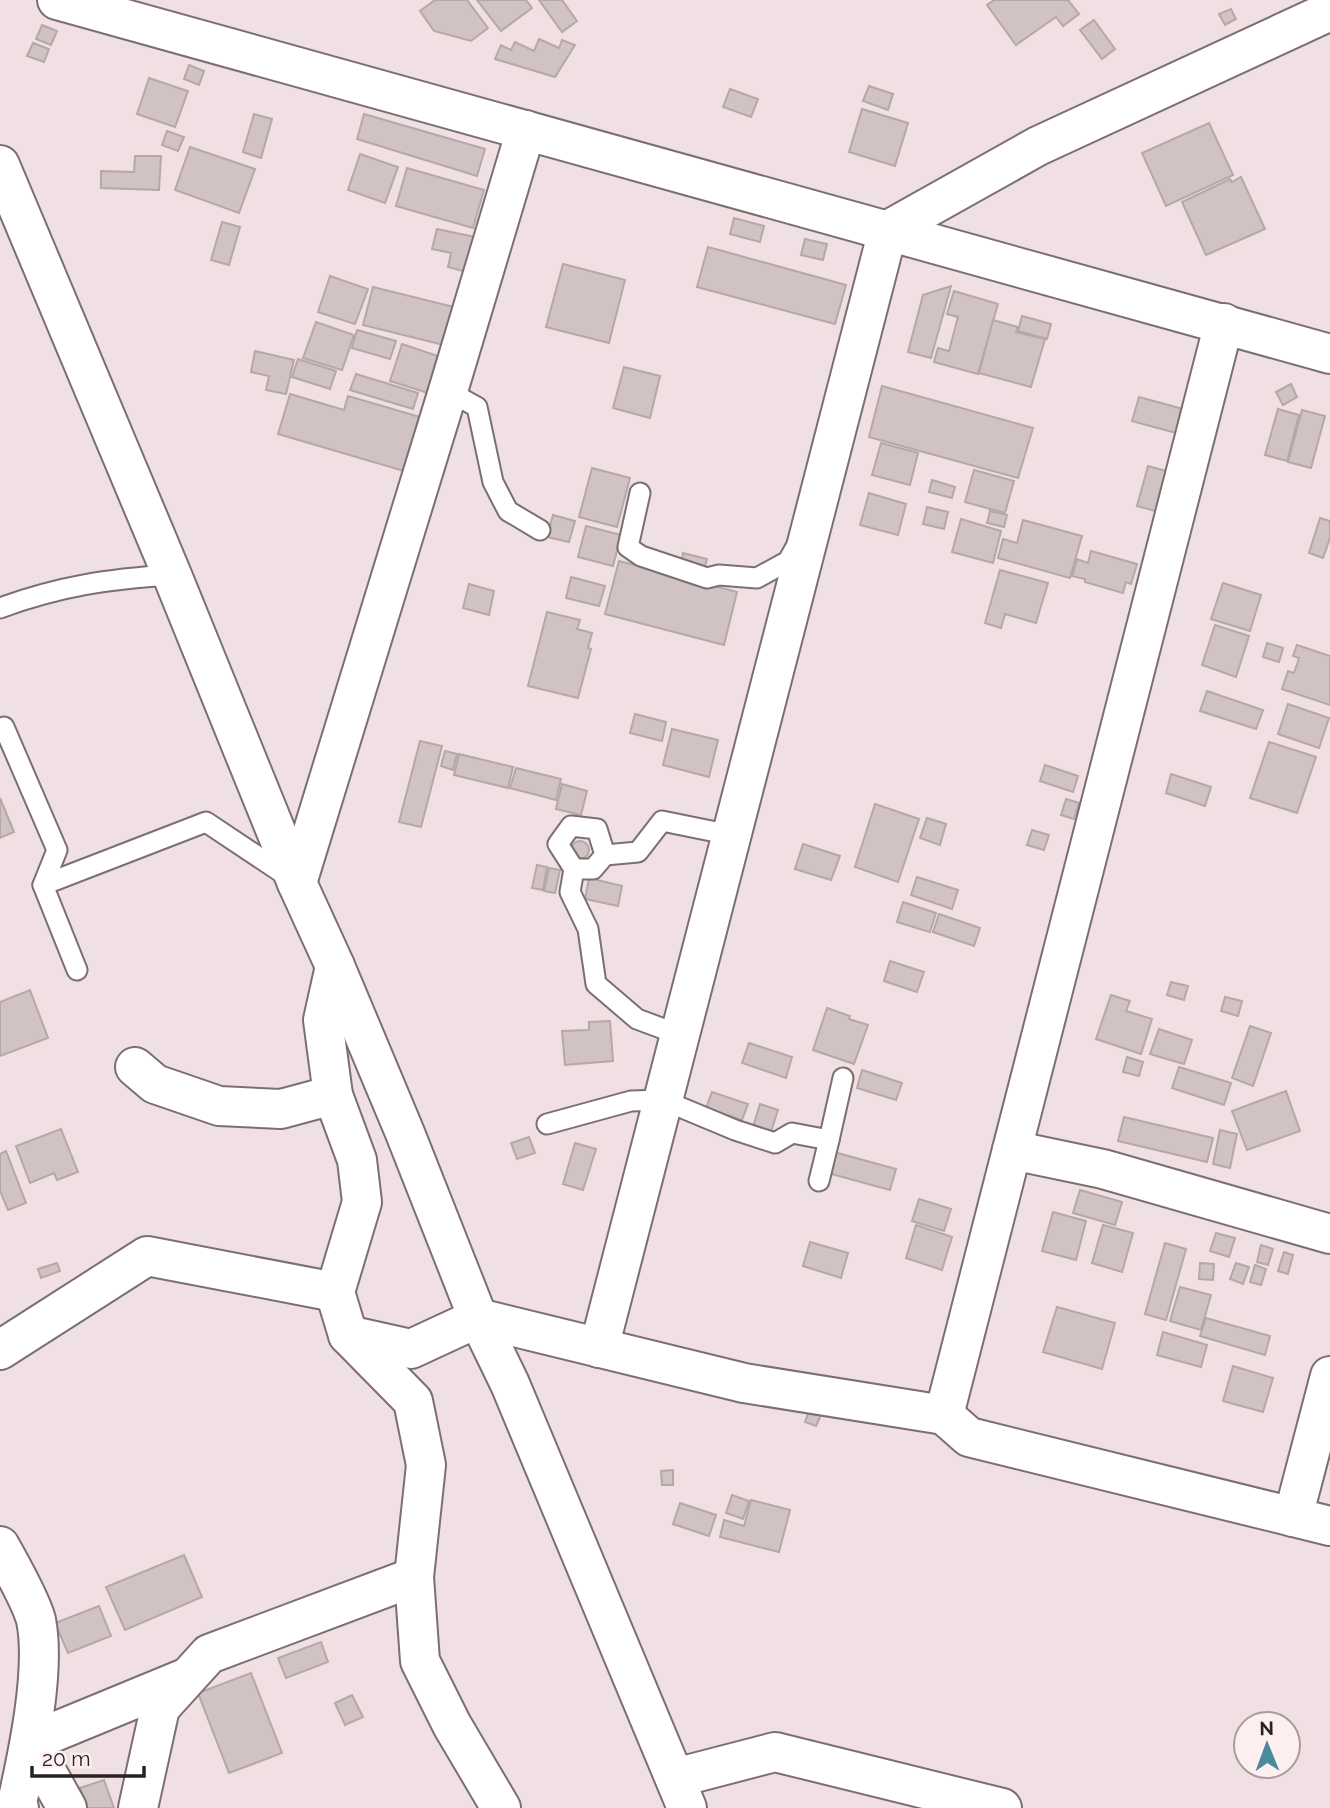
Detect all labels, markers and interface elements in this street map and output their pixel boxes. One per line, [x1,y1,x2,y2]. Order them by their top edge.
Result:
north arrow [1232,1710,1302,1780]
text: N [1259,1717,1274,1739]
scale bar [32,1734,144,1778]
text: 20 m [42,1746,90,1771]

